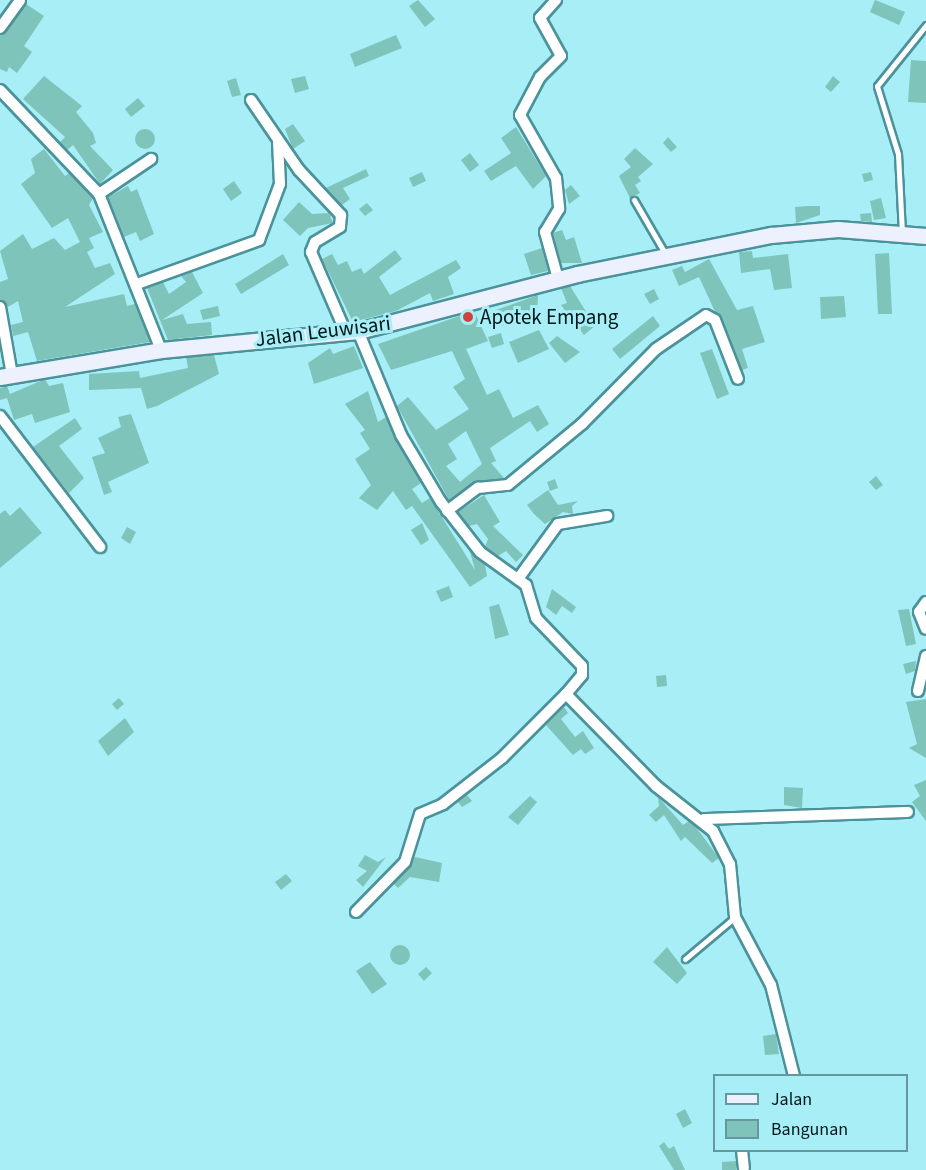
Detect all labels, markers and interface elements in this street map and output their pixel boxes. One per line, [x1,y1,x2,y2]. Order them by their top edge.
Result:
place label: Apotek Empang [480,304,618,330]
street label: Jalan Leuwisari [254,310,392,352]
marker: Apotek Empang [461,310,475,324]
legend [713,1074,908,1152]
text: Jalan [771,1087,812,1112]
text: Bangunan [771,1117,848,1142]

